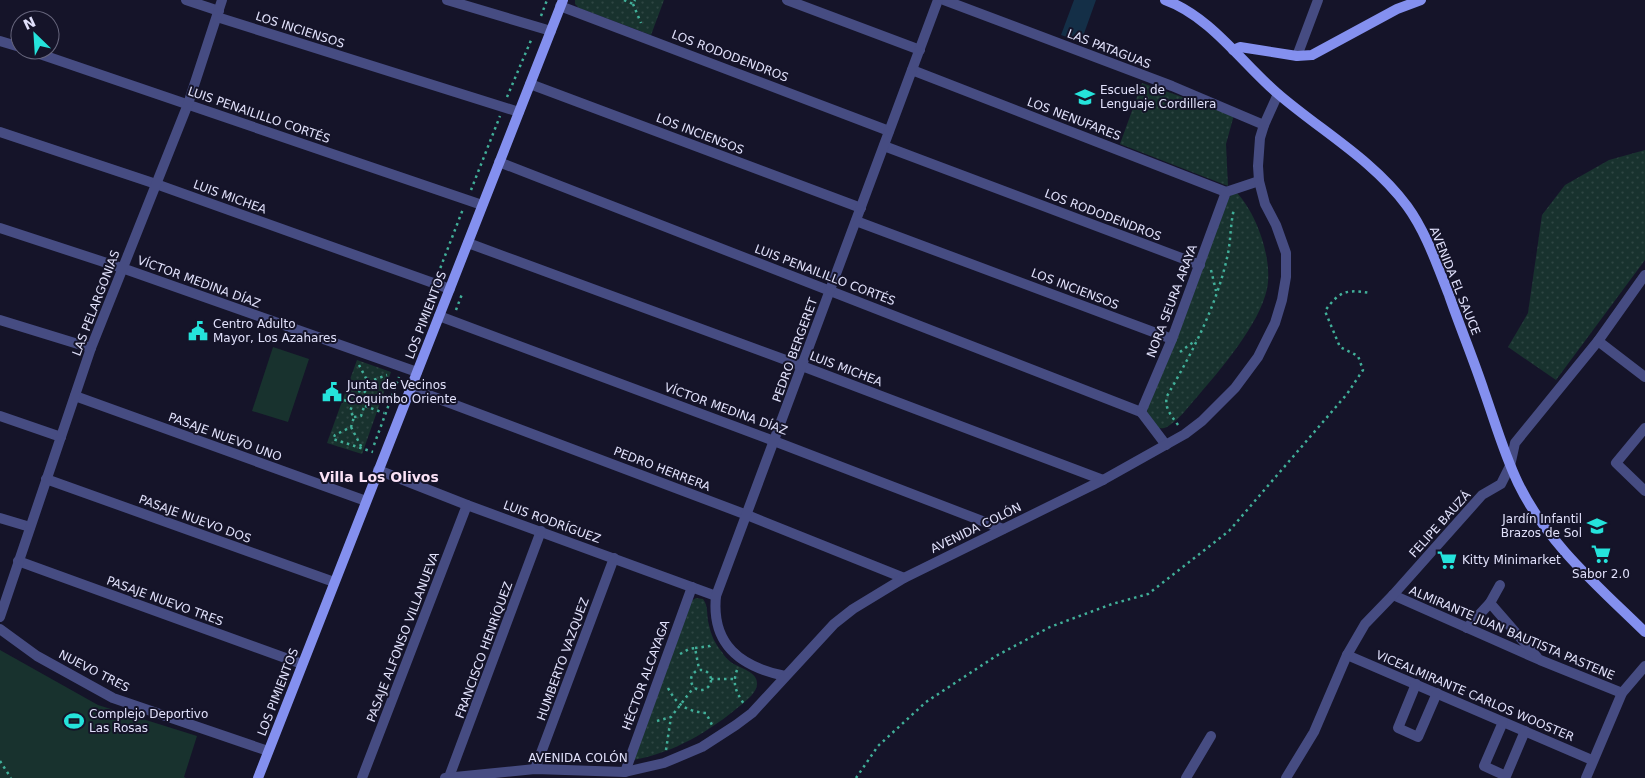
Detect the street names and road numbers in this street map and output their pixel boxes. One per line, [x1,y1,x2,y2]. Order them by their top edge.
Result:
street label: LOS INCIENSOS [254,9,346,51]
street label: LOS RODODENDROS [670,27,790,85]
street label: LAS PATAGUAS [1065,27,1153,71]
street label: LUIS PENAILILLO CORTÉS [186,83,332,146]
street label: LOS NENUFARES [1025,95,1123,143]
street label: LOS INCIENSOS [654,111,746,157]
street label: LUIS MICHEA [191,177,269,217]
street label: LOS RODODENDROS [1043,186,1163,244]
street label: AVENIDA EL SAUCE [1427,225,1483,337]
street label: LUIS PENAILILLO CORTÉS [753,241,898,308]
street label: NORA SEURA ARAYA [1144,242,1200,360]
street label: LAS PELARGONIAS [69,248,123,358]
street label: VÍCTOR MEDINA DÍAZ [136,252,263,311]
street label: LOS INCIENSOS [1029,266,1121,312]
street label: LOS PIMIENTOS [403,269,449,361]
street label: PEDRO BERGERET [770,295,821,404]
street label: LUIS MICHEA [808,349,885,390]
street label: VÍCTOR MEDINA DÍAZ [663,379,790,438]
street label: PASAJE NUEVO UNO [166,410,284,464]
street label: PEDRO HERRERA [612,444,713,494]
street label: FELIPE BAUZÁ [1406,487,1474,560]
street label: PASAJE NUEVO DOS [137,492,253,546]
street label: LUIS RODRÍGUEZ [501,497,603,546]
street label: AVENIDA COLÓN [928,499,1024,556]
street label: PASAJE ALFONSO VILLANUEVA [364,549,442,724]
street label: PASAJE NUEVO TRES [105,573,225,629]
street label: FRANCISCO HENRÍQUEZ [452,579,515,720]
street label: ALMIRANTE JUAN BAUTISTA PASTENE [1407,583,1617,683]
street label: HUMBERTO VAZQUEZ [534,596,592,722]
street label: HÉCTOR ALCAYAGA [619,617,673,732]
street label: LOS PIMIENTOS [255,646,301,738]
street label: NUEVO TRES [56,647,132,695]
street label: VICEALMIRANTE CARLOS WOOSTER [1374,648,1576,744]
street label: AVENIDA COLÓN [528,750,628,765]

